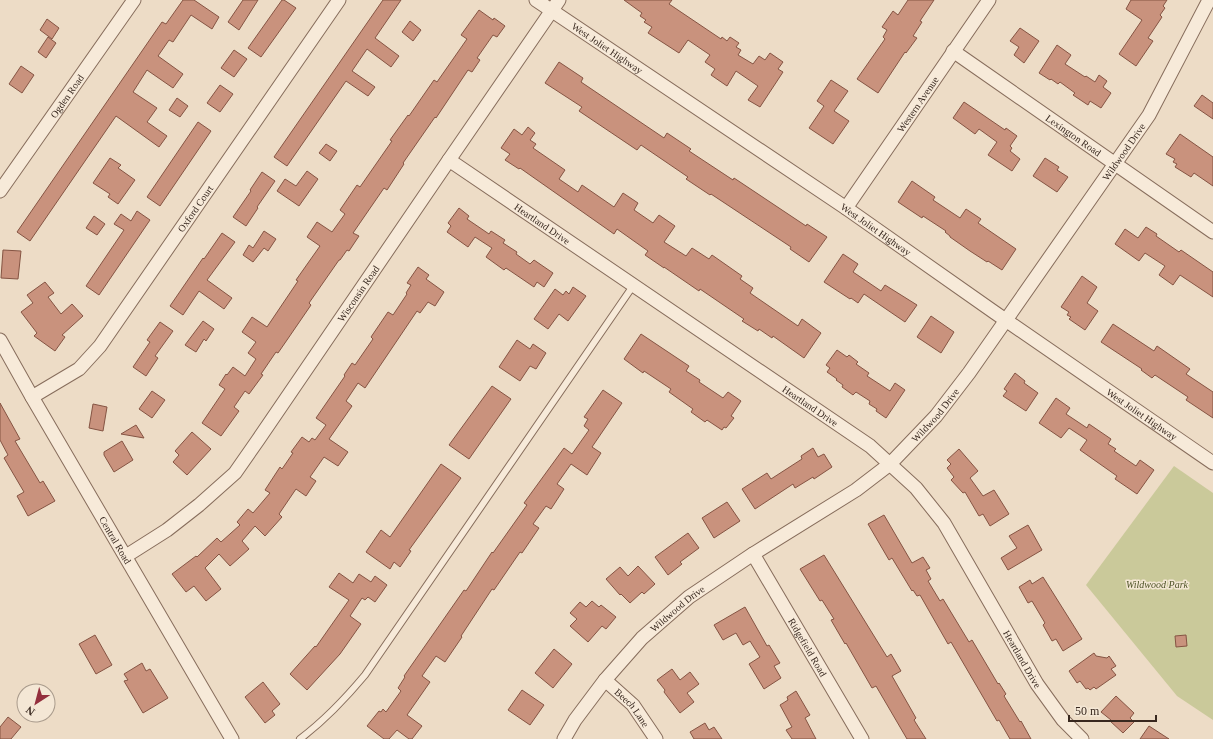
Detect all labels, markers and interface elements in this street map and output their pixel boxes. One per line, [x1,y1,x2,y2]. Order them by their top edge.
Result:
street label: West Joliet Highway [570,20,645,76]
street label: Ogden Road [48,72,86,120]
street label: Western Avenue [894,74,941,134]
street label: Lexington Road [1044,112,1103,158]
street label: Wildwood Drive [1100,121,1147,182]
street label: Oxford Court [175,183,215,234]
street label: Heartland Drive [513,201,573,247]
street label: West Joliet Highway [839,201,913,258]
street label: Wisconsin Road [335,263,381,324]
street label: Heartland Drive [781,383,841,429]
street label: Wildwood Drive [909,386,961,444]
street label: West Joliet Highway [1105,386,1179,442]
street label: Central Road [97,514,134,566]
park label: Wildwood Park [1126,579,1189,590]
street label: Wildwood Drive [648,582,707,634]
street label: Ridgefield Road [786,616,829,678]
street label: Heartland Drive [1002,628,1044,690]
north arrow [16,683,56,723]
street label: Beech Lane [613,686,652,729]
scale bar [1069,697,1156,723]
text: N [23,704,37,718]
text: 50 m [1075,704,1100,718]

